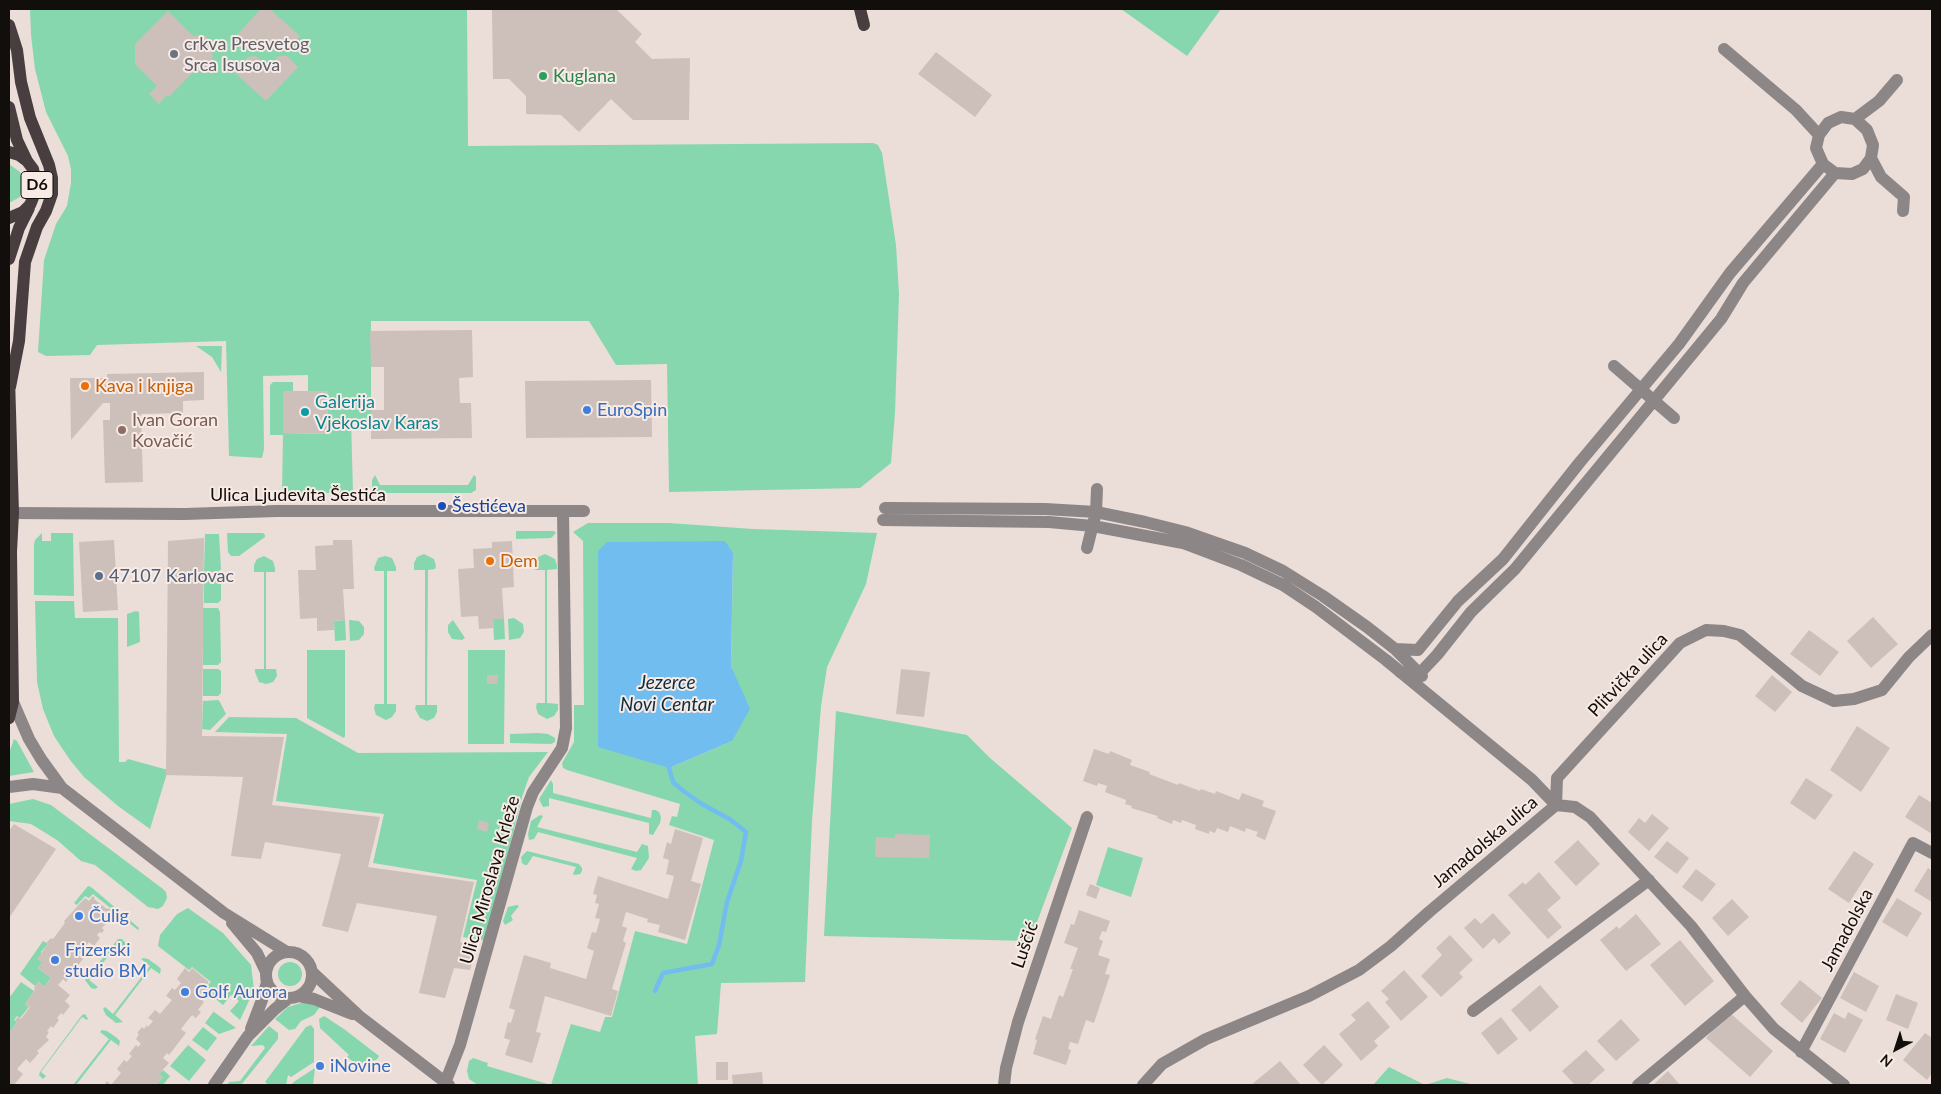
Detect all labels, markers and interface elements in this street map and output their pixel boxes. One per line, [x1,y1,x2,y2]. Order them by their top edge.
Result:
place label: crkva Presvetog Srca Isusova [184,33,309,76]
marker: crkva Presvetog Srca Isusova [168,48,180,60]
place label: Kuglana [553,65,616,87]
marker: Kuglana [537,70,549,82]
road number: D6 [21,172,53,198]
place label: Kava i knjiga [95,375,193,397]
marker: Kava i knjiga [79,380,91,392]
place label: Galerija Vjekoslav Karas [315,391,439,434]
place label: EuroSpin [597,399,667,421]
marker: EuroSpin [581,404,593,416]
marker: Galerija Vjekoslav Karas [299,406,311,418]
place label: Ivan Goran Kovačić [132,409,218,452]
marker: Ivan Goran Kovačić [116,424,128,436]
street label: Ulica Ljudevita Šestića [210,484,386,506]
place label: Šestićeva [452,495,526,517]
marker: Šestićeva [436,500,448,512]
place label: Dem [500,550,538,572]
marker: Dem [484,555,496,567]
place label: 47107 Karlovac [109,565,234,587]
marker: 47107 Karlovac [93,570,105,582]
street label: Plitvička ulica [1584,629,1672,721]
water label: Jezerce Novi Centar [620,672,714,716]
street label: Jamadolska ulica [1428,792,1542,892]
street label: Ulica Miroslava Krleže [456,793,524,967]
street label: Jamadolska [1816,885,1878,975]
place label: Čulig [89,905,129,927]
marker: Čulig [73,910,85,922]
street label: Luščić [1007,919,1043,971]
place label: Frizerski studio BM [65,939,147,982]
marker: Frizerski studio BM [49,954,61,966]
place label: Golf Aurora [195,981,287,1003]
marker: Golf Aurora [179,986,191,998]
north arrow [1871,1024,1921,1074]
text: N [1876,1051,1896,1071]
place label: iNovine [330,1055,391,1077]
marker: iNovine [314,1060,326,1072]

